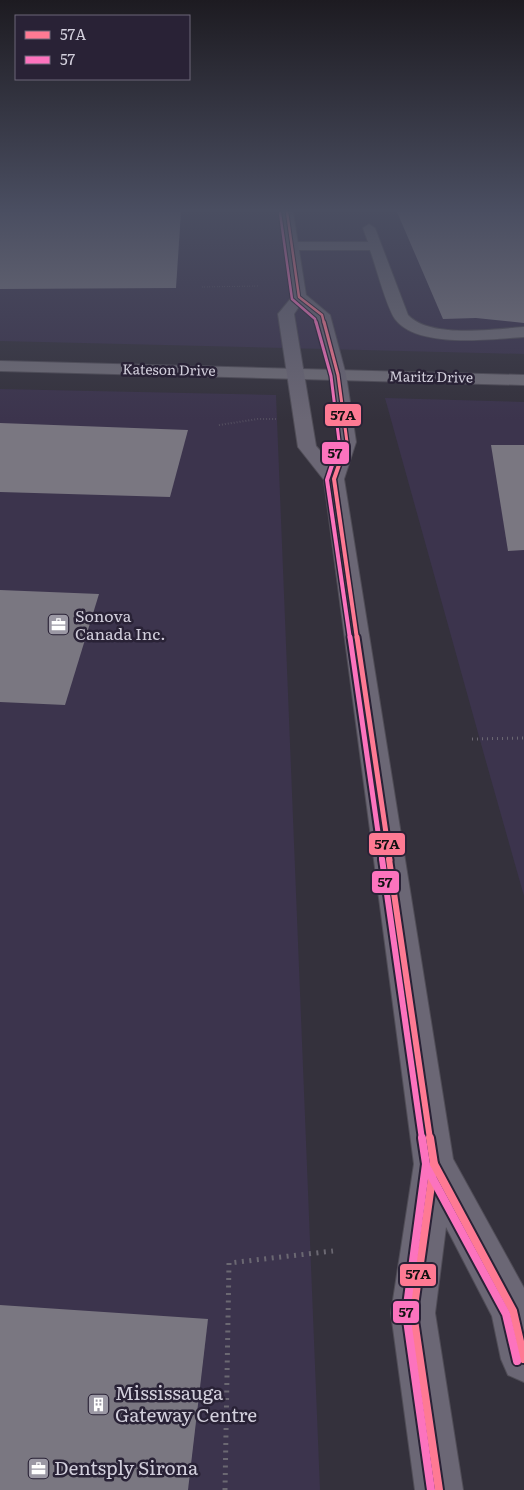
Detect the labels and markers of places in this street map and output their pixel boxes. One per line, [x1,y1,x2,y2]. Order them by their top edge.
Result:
place label: Sonova Canada Inc. [75,603,166,645]
office icon: Sonova Canada Inc. [47,613,71,637]
place label: Mississauga Gateway Centre [115,1378,257,1428]
building icon: Mississauga Gateway Centre [87,1392,111,1416]
place label: Dentsply Sirona [54,1453,199,1481]
office icon: Dentsply Sirona [26,1456,50,1480]

